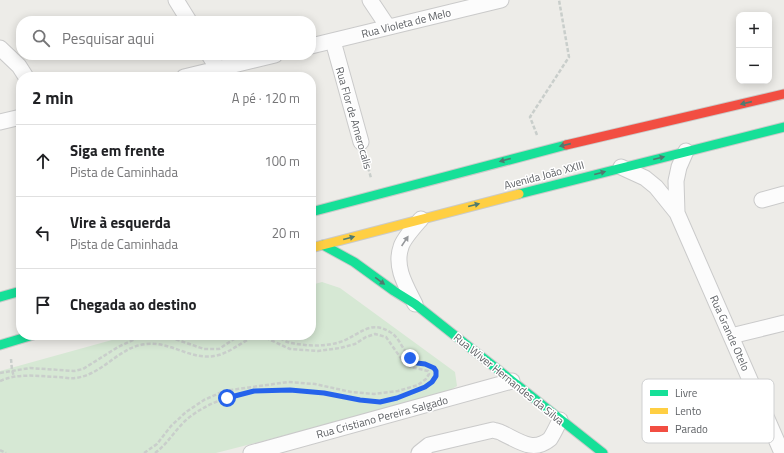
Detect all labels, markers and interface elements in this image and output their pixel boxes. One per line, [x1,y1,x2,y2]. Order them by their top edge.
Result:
street label: Rua Violeta de Melo [359,4,453,42]
map controls [736,12,772,84]
button: + [736,12,772,48]
search box [16,16,316,60]
icon: search [30,27,52,49]
text: Pesquisar aqui [62,27,154,50]
button: − [736,48,772,84]
street label: Rua Flor de Amerocalis [332,65,376,171]
text: 2 min [32,85,73,111]
text: A pé · 120 m [232,88,300,108]
one-way arrow [740,101,752,107]
text: Siga em frente [70,139,165,162]
one-way arrow [559,142,571,148]
icon: ahead [32,150,54,172]
text: 100 m [264,151,300,171]
one-way arrow [653,154,665,160]
street label: Avenida João XXIII [502,157,586,193]
one-way arrow [499,158,511,164]
text: Pista de Caminhada [70,162,178,182]
one-way arrow [595,170,607,176]
one-way arrow [468,202,481,208]
text: Vire à esquerda [70,211,171,234]
icon: left [32,222,54,244]
text: 20 m [272,223,300,243]
text: Pista de Caminhada [70,234,178,254]
one-way arrow [343,235,355,241]
one-way arrow [401,236,409,247]
one-way arrow [374,276,385,285]
text: Chegada ao destino [70,293,196,316]
street label: Rua Grande Otelo [706,293,754,374]
icon: arrive [32,294,54,316]
street label: Rua Wiver Hernandes da Silva [450,329,568,429]
route end [401,349,419,367]
legend [642,379,774,443]
text: Livre [675,385,698,401]
route start [218,389,236,407]
street label: Rua Cristiano Pereira Salgado [314,392,450,442]
text: Lento [675,403,702,419]
text: Parado [675,421,708,437]

